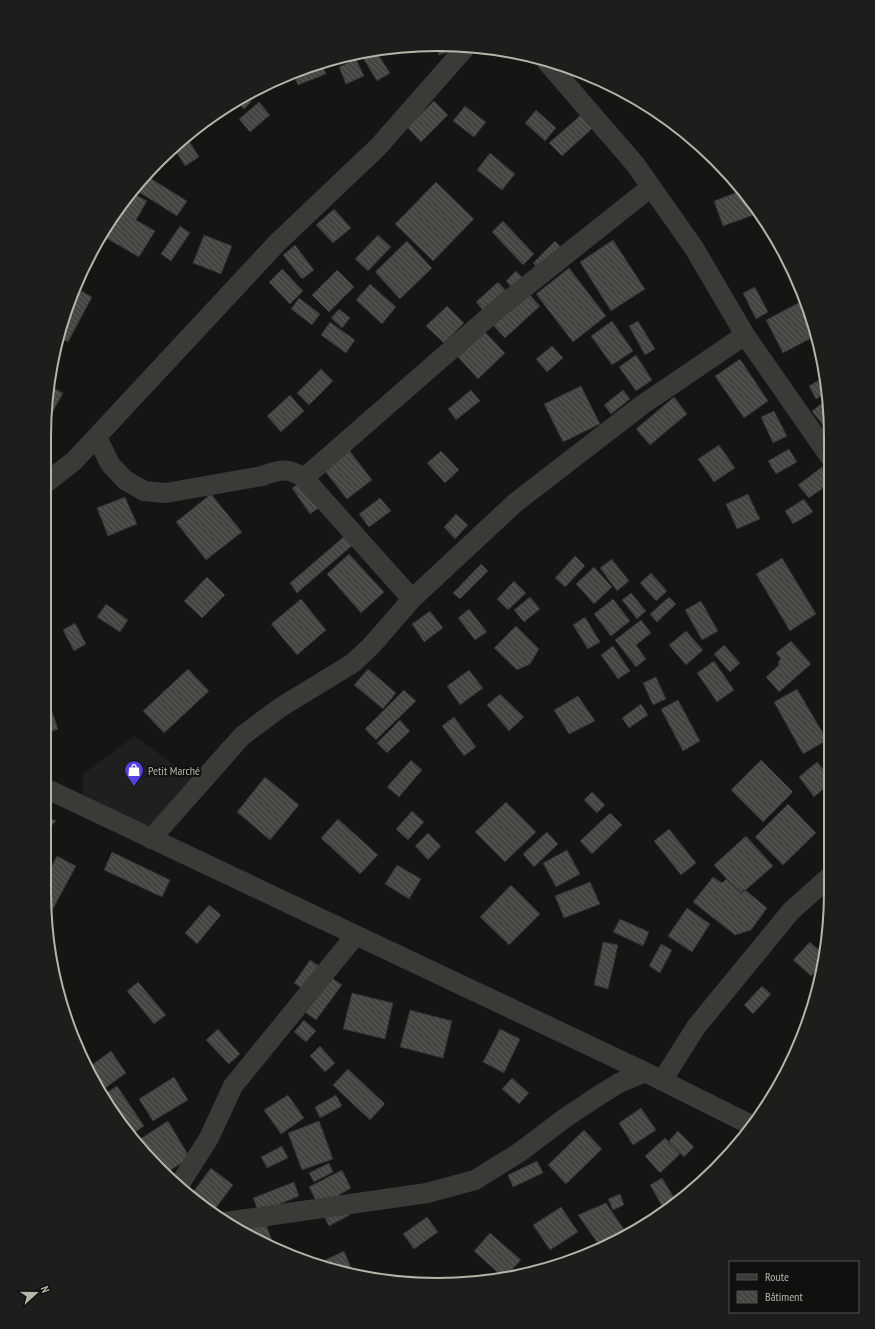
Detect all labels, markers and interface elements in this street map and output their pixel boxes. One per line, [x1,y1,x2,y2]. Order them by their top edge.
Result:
shop icon: Petit Marché [123,759,145,787]
place label: Petit Marché [148,763,200,778]
legend [729,1261,859,1313]
text: Route [765,1269,789,1284]
north arrow [16,1273,56,1313]
text: N [38,1284,53,1295]
text: Bâtiment [765,1289,803,1304]

